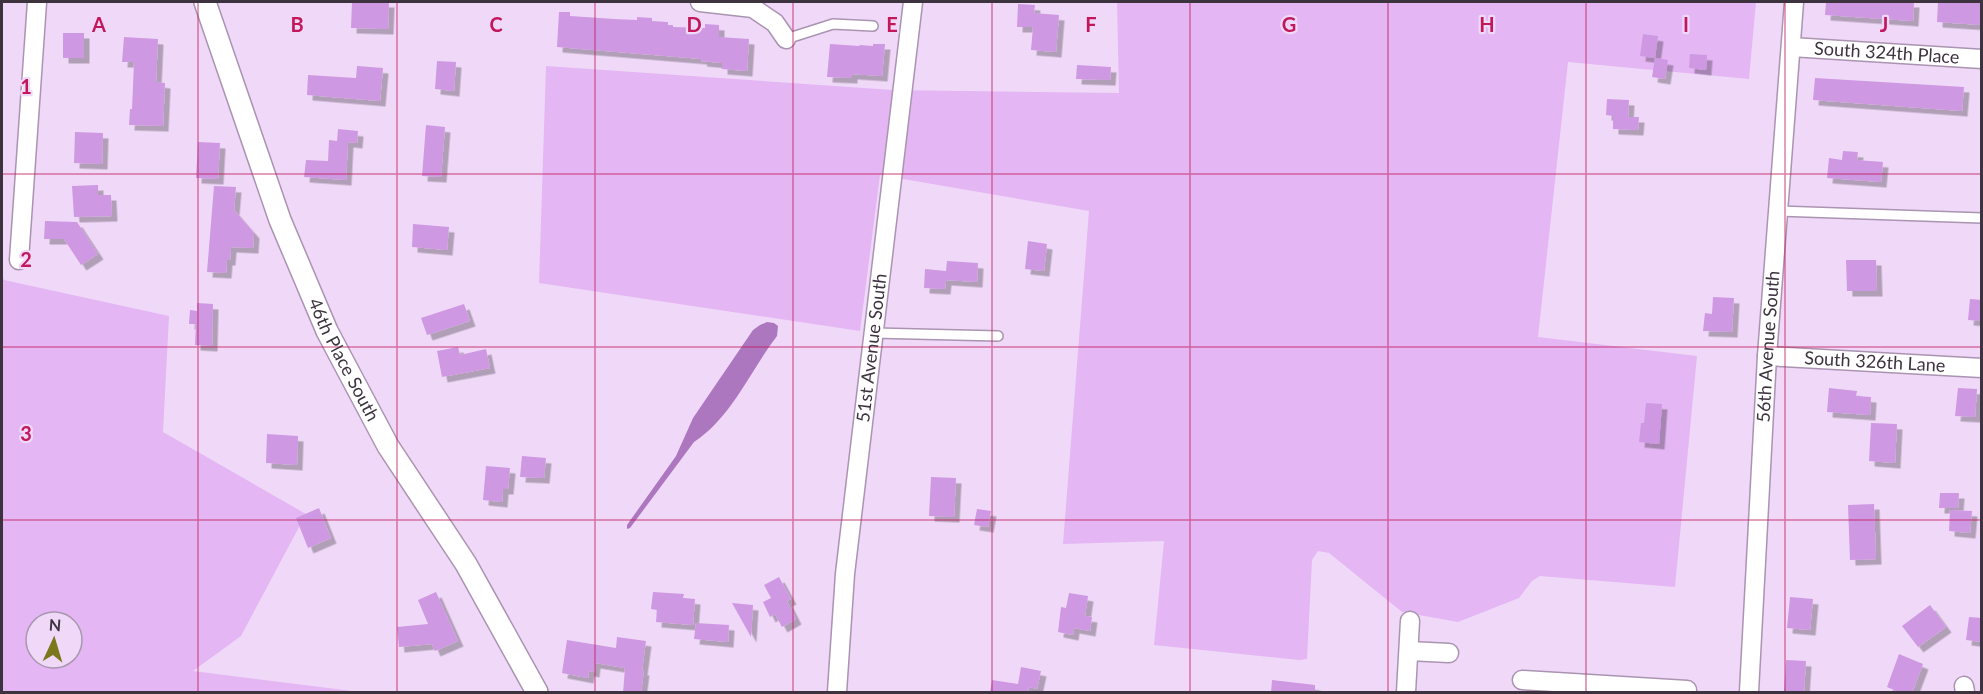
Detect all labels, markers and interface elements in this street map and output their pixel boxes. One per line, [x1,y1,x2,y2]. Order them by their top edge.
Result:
text: A [91,12,106,36]
text: B [290,12,304,36]
text: C [489,12,503,36]
text: D [686,12,702,36]
text: E [886,12,898,36]
text: F [1085,12,1097,36]
text: G [1282,12,1296,36]
text: H [1479,12,1495,36]
text: I [1683,12,1689,36]
text: J [1880,12,1888,36]
street label: South 324th Place [1814,36,1960,68]
text: 1 [20,74,32,98]
text: 2 [20,247,32,271]
street label: 56th Avenue South [1751,270,1783,423]
street label: 51st Avenue South [851,272,891,423]
street label: 46th Place South [304,294,385,424]
street label: South 326th Lane [1804,346,1946,376]
text: 3 [20,421,32,445]
north arrow [24,610,84,670]
text: N [48,615,62,634]

